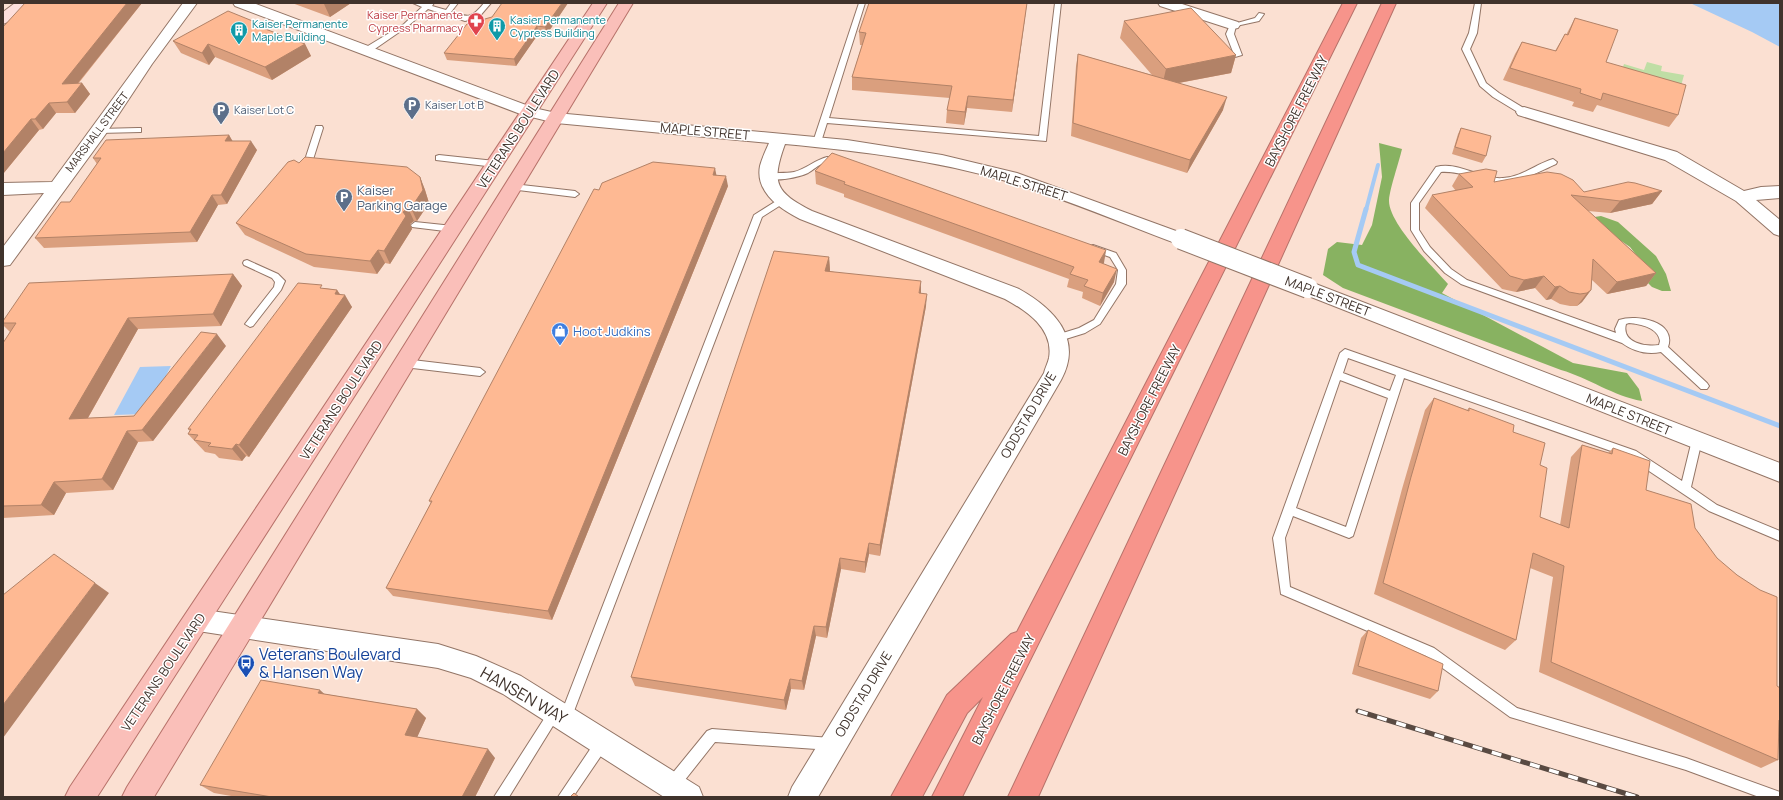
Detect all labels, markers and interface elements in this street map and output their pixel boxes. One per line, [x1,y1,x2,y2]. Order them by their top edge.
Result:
place label: Kaiser Permanente Cypress Pharmacy [367,7,464,35]
pharmacy icon: Kaiser Permanente Cypress Pharmacy [466,11,486,36]
place label: Kasier Permanente Cypress Building [510,12,607,40]
place label: Kaiser Permanente Maple Building [252,16,349,44]
building icon: Kasier Permanente Cypress Building [487,16,507,41]
building icon: Kaiser Permanente Maple Building [229,20,249,45]
street label: BAYSHORE FREEWAY [1260,52,1332,170]
street label: VETERANS BOULEVARD [473,66,564,192]
street label: MARSHALL STREET [62,88,132,175]
parking icon: Kaiser Lot B [402,95,422,120]
place label: Kaiser Lot B [425,97,484,112]
parking icon: Kaiser Lot C [211,100,231,125]
place label: Kaiser Lot C [234,102,294,117]
street label: MAPLE STREET [659,118,751,144]
street label: MAPLE STREET [978,161,1070,205]
place label: Kaiser Parking Garage [357,181,448,214]
parking icon: Kaiser Parking Garage [334,187,354,212]
street label: MAPLE STREET [1283,271,1374,321]
shop icon: Hoot Judkins [550,321,570,346]
place label: Hoot Judkins [573,322,651,340]
street label: VETERANS BOULEVARD [296,337,387,463]
street label: BAYSHORE FREEWAY [1113,341,1185,459]
street label: ODDSTAD DRIVE [996,368,1060,462]
street label: MAPLE STREET [1584,389,1674,439]
street label: VETERANS BOULEVARD [117,609,209,735]
street label: BAYSHORE FREEWAY [967,630,1039,748]
place label: Veterans Boulevard & Hansen Way [259,643,401,683]
street label: ODDSTAD DRIVE [830,648,896,740]
bus stop icon: Veterans Boulevard & Hansen Way [236,653,256,678]
street label: HANSEN WAY [476,661,572,729]

